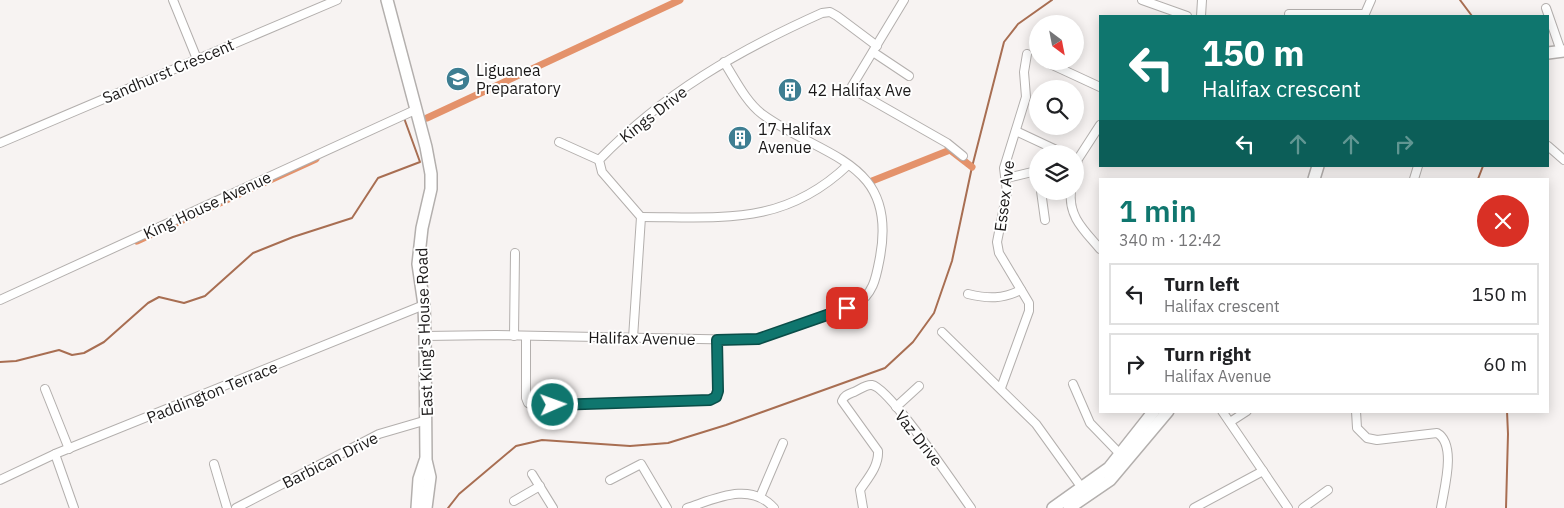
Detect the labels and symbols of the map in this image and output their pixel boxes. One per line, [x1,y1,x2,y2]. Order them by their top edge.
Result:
north arrow [1029,15,1084,70]
street label: Sandhurst Crescent [99,34,237,108]
place label: Liguanea Preparatory [476,60,561,98]
school or university icon: Liguanea Preparatory [445,66,471,92]
building icon: 42 Halifax Ave [777,77,803,103]
place label: 42 Halifax Ave [808,80,911,100]
street label: Kings Drive [615,81,691,147]
place label: 17 Halifax Avenue [758,119,831,157]
building icon: 17 Halifax Avenue [727,125,753,151]
street label: Essex Ave [990,159,1018,233]
street label: King House Avenue [140,167,274,243]
street label: East King's House Road [411,247,437,417]
pin [826,287,868,329]
street label: Halifax Avenue [588,327,696,349]
street label: Paddington Terrace [144,357,281,427]
position arrow [526,378,578,430]
street label: Vaz Drive [891,406,947,470]
street label: Barbican Drive [279,427,381,493]

